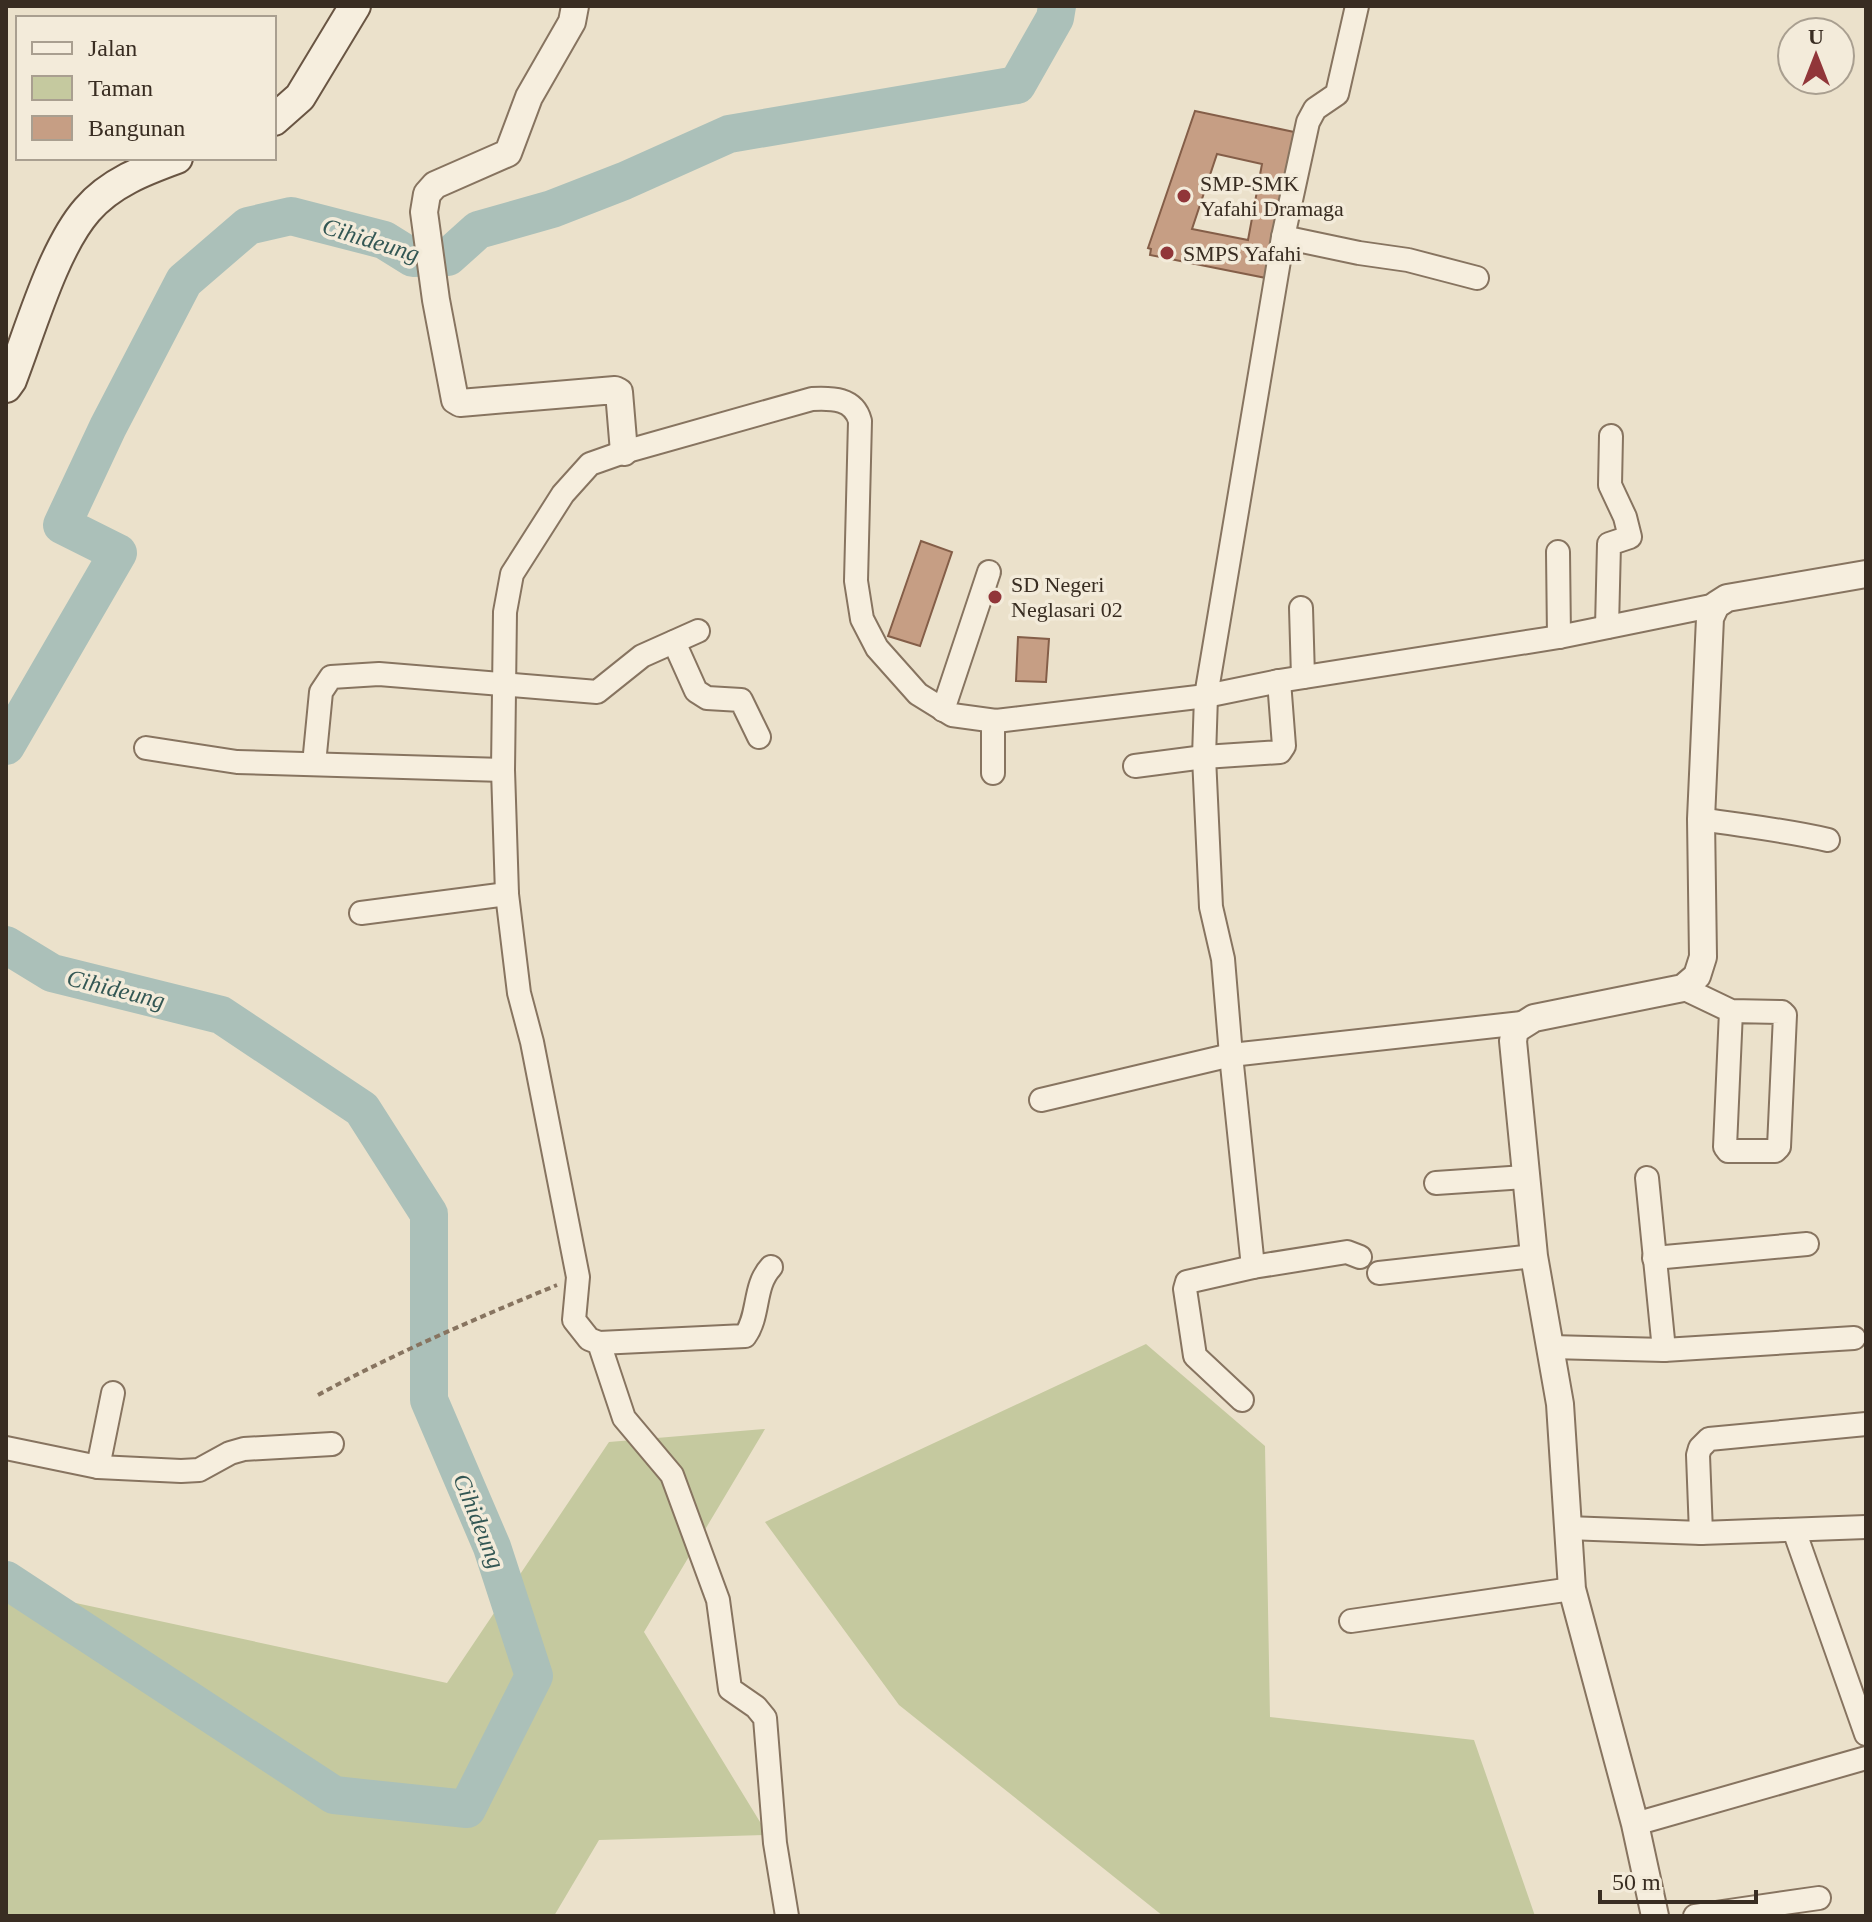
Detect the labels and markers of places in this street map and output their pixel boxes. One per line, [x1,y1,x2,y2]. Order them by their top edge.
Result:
place label: SMP-SMK Yafahi Dramaga [1200,171,1344,221]
marker: SMP-SMK Yafahi Dramaga [1175,187,1193,205]
place label: SMPS Yafahi [1183,241,1302,266]
marker: SMPS Yafahi [1158,244,1176,262]
place label: SD Negeri Neglasari 02 [1011,572,1123,622]
marker: SD Negeri Neglasari 02 [986,588,1004,606]

